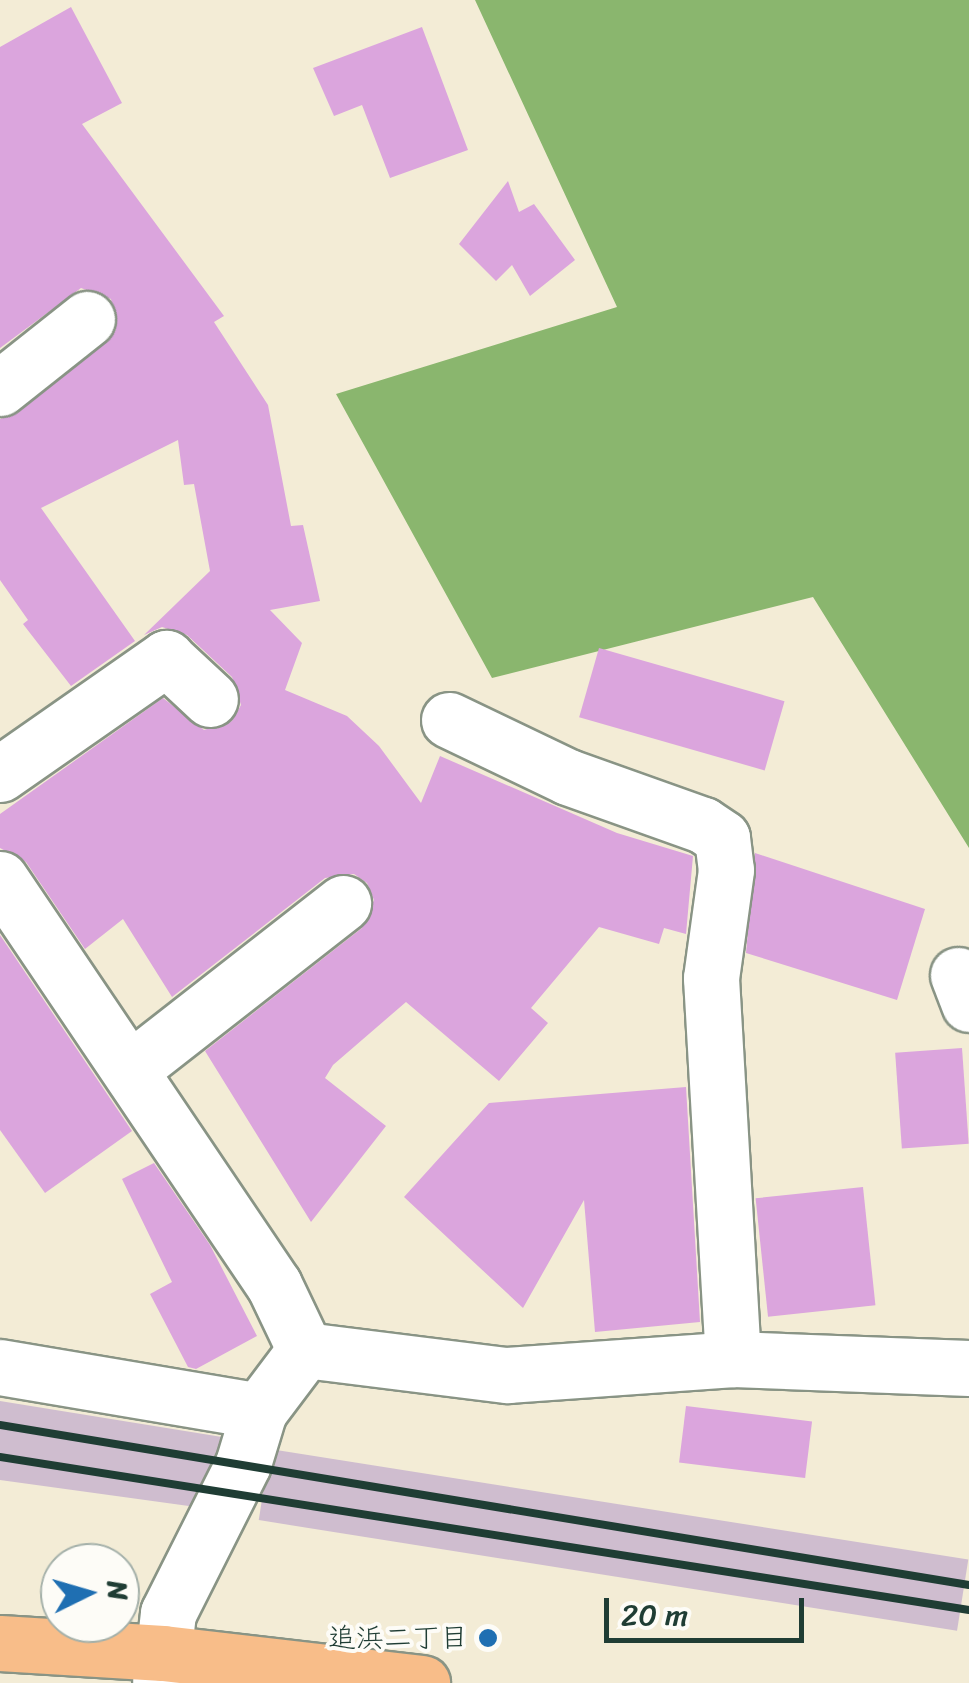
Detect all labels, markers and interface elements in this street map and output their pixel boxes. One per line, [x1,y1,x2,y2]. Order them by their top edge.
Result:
north arrow [40,1543,140,1643]
scale bar [609,1578,809,1640]
text: N [93,1579,144,1602]
text: 20 m [621,1588,688,1642]
place label: 追浜二丁目 [328,1621,468,1655]
marker: 追浜二丁目 [477,1627,499,1649]

